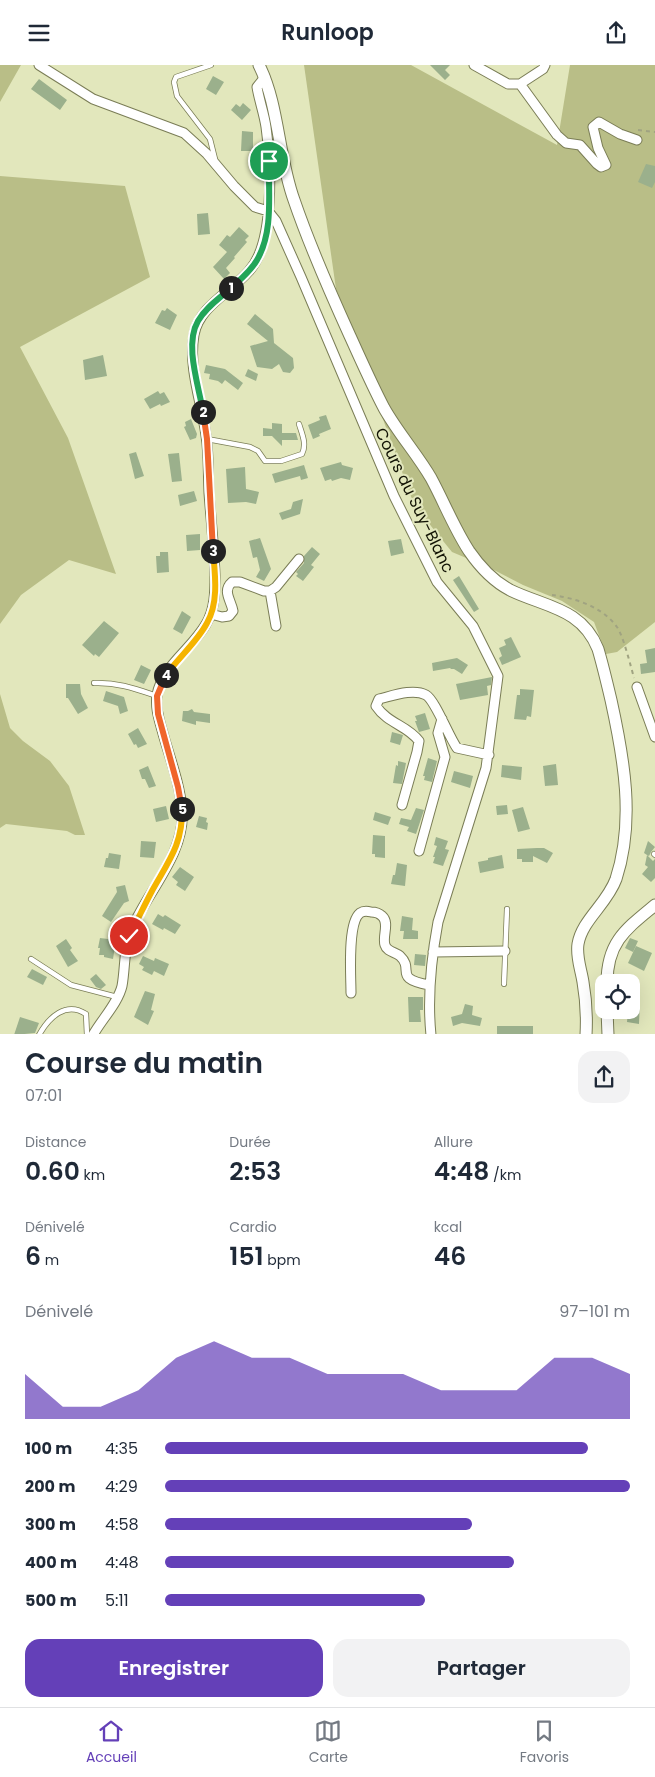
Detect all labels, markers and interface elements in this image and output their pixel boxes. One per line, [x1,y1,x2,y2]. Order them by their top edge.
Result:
text: Runloop [281,17,374,48]
icon: menu [25,19,53,47]
icon: share [602,19,630,47]
pin [248,140,290,182]
icon: arrive [255,147,283,175]
pin: 1 [218,275,244,301]
text: 1 [229,278,234,298]
pin: 2 [190,399,216,425]
text: 2 [200,402,208,422]
street label: Cours du Suy-Blanc [369,424,460,577]
pin: 3 [200,539,226,563]
text: 3 [209,541,218,561]
pin: 4 [154,663,178,687]
text: 4 [162,665,171,685]
pin: 5 [170,797,194,821]
text: 5 [178,799,187,819]
pin [108,915,150,957]
icon: check [115,922,143,950]
map controls [595,974,640,1019]
button: locate [595,974,640,1019]
text: Course du matin [25,1044,263,1083]
button: share [578,1051,630,1103]
text: 07:01 [25,1084,62,1107]
text: Distance [25,1132,86,1152]
text: Durée [229,1132,271,1152]
text: Allure [434,1132,473,1152]
text: 0.60 [25,1154,80,1189]
text: 2:53 [229,1154,281,1189]
text: 4:48 [434,1154,489,1189]
text: km [80,1165,105,1185]
text: /km [489,1165,521,1185]
text: Dénivelé [25,1217,85,1237]
text: Cardio [229,1217,277,1237]
text: kcal [434,1217,462,1237]
text: 6 [25,1239,41,1274]
text: 151 [229,1239,264,1274]
text: 46 [434,1239,466,1274]
text: m [41,1250,59,1270]
text: bpm [264,1250,301,1270]
text: Dénivelé [25,1300,93,1323]
text: 97–101 m [559,1300,630,1323]
text: 100 m [25,1437,72,1460]
text: 4:35 [105,1437,138,1460]
text: 200 m [25,1475,75,1498]
text: 4:29 [105,1475,138,1498]
text: 300 m [25,1513,76,1536]
text: 4:58 [105,1513,139,1536]
text: 400 m [25,1551,77,1574]
text: 4:48 [105,1551,139,1574]
text: 500 m [25,1589,77,1612]
text: 5:11 [105,1589,129,1612]
button: Enregistrer [25,1639,323,1697]
button: Partager [333,1639,630,1697]
tab: Accueil [86,1717,137,1768]
tab: Carte [309,1717,348,1768]
tab: Favoris [520,1717,569,1768]

